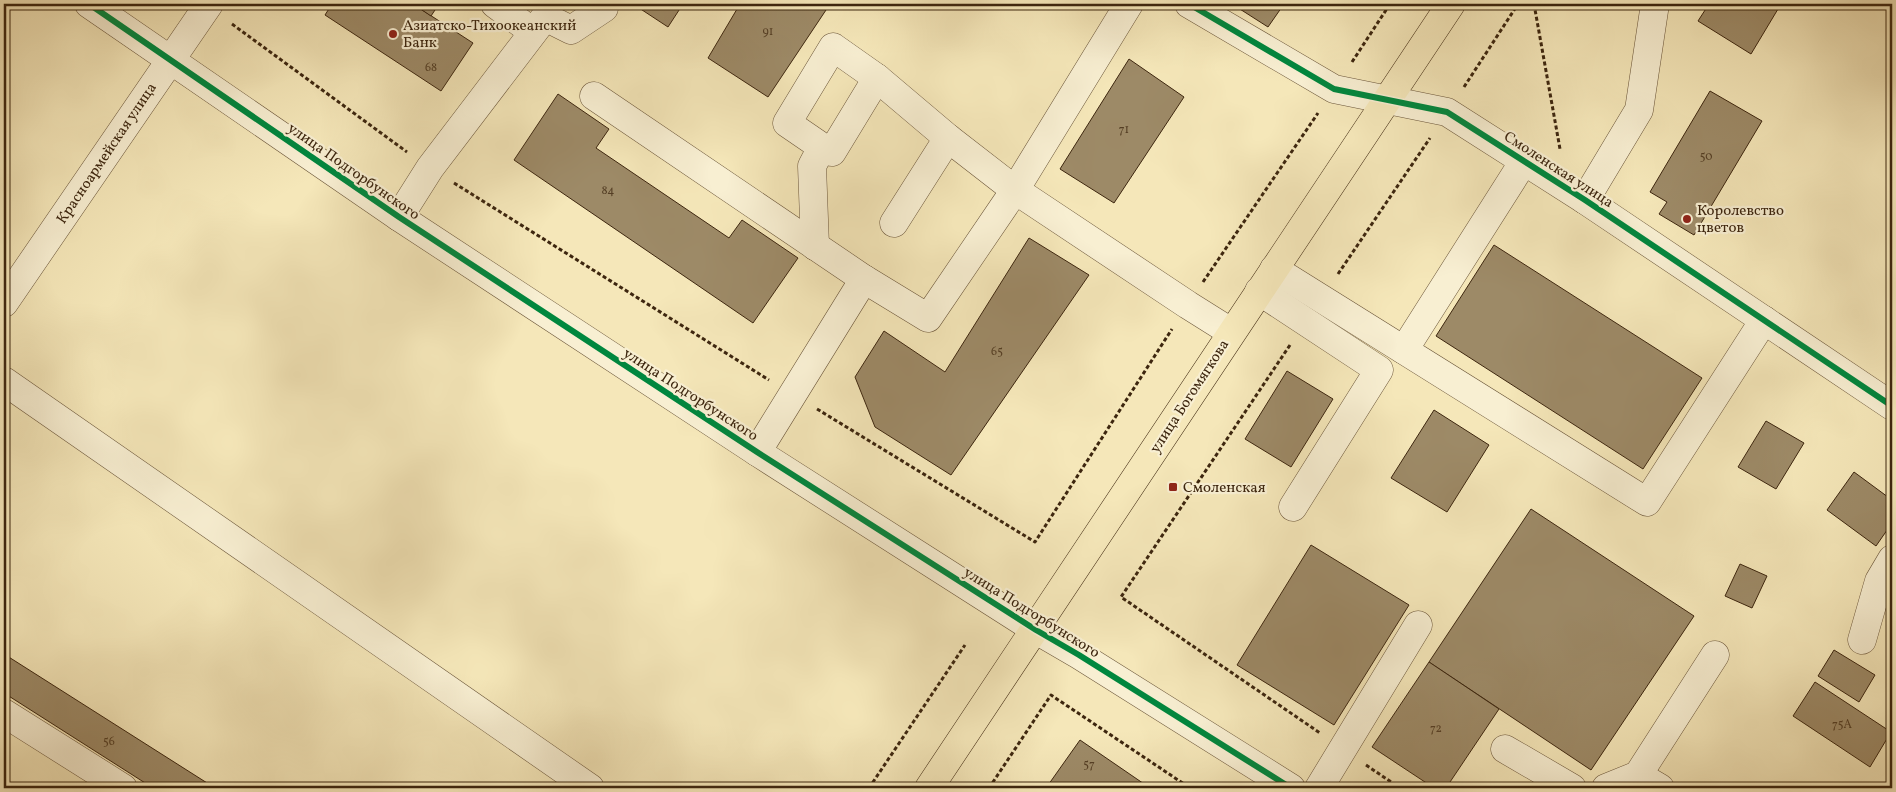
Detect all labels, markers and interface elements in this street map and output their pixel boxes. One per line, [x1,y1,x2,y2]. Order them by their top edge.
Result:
place label: Азиатско-Тихоокеанский Банк [403,16,576,54]
house number: 91 [763,24,773,40]
marker: Азиатско-Тихоокеанский Банк [387,28,399,40]
house number: 68 [425,60,437,76]
street label: Красноармейская улица [52,79,162,229]
street label: улица Подгорбунского [283,119,424,226]
house number: 71 [1119,122,1129,138]
street label: Смоленская улица [1499,127,1617,214]
house number: 50 [1700,149,1712,165]
house number: 84 [602,183,614,199]
place label: Королевство цветов [1697,201,1784,239]
marker: Королевство цветов [1681,213,1693,225]
street label: улица Богомягкова [1146,336,1235,458]
street label: улица Подгорбунского [619,344,762,447]
house number: 65 [991,344,1003,360]
place label: Смоленская [1183,478,1266,499]
marker: Смоленская [1167,481,1179,493]
street label: улица Подгорбунского [959,563,1103,664]
house number: 75А [1832,717,1853,733]
house number: 72 [1430,721,1442,737]
house number: 56 [103,734,115,750]
house number: 57 [1083,757,1095,773]

